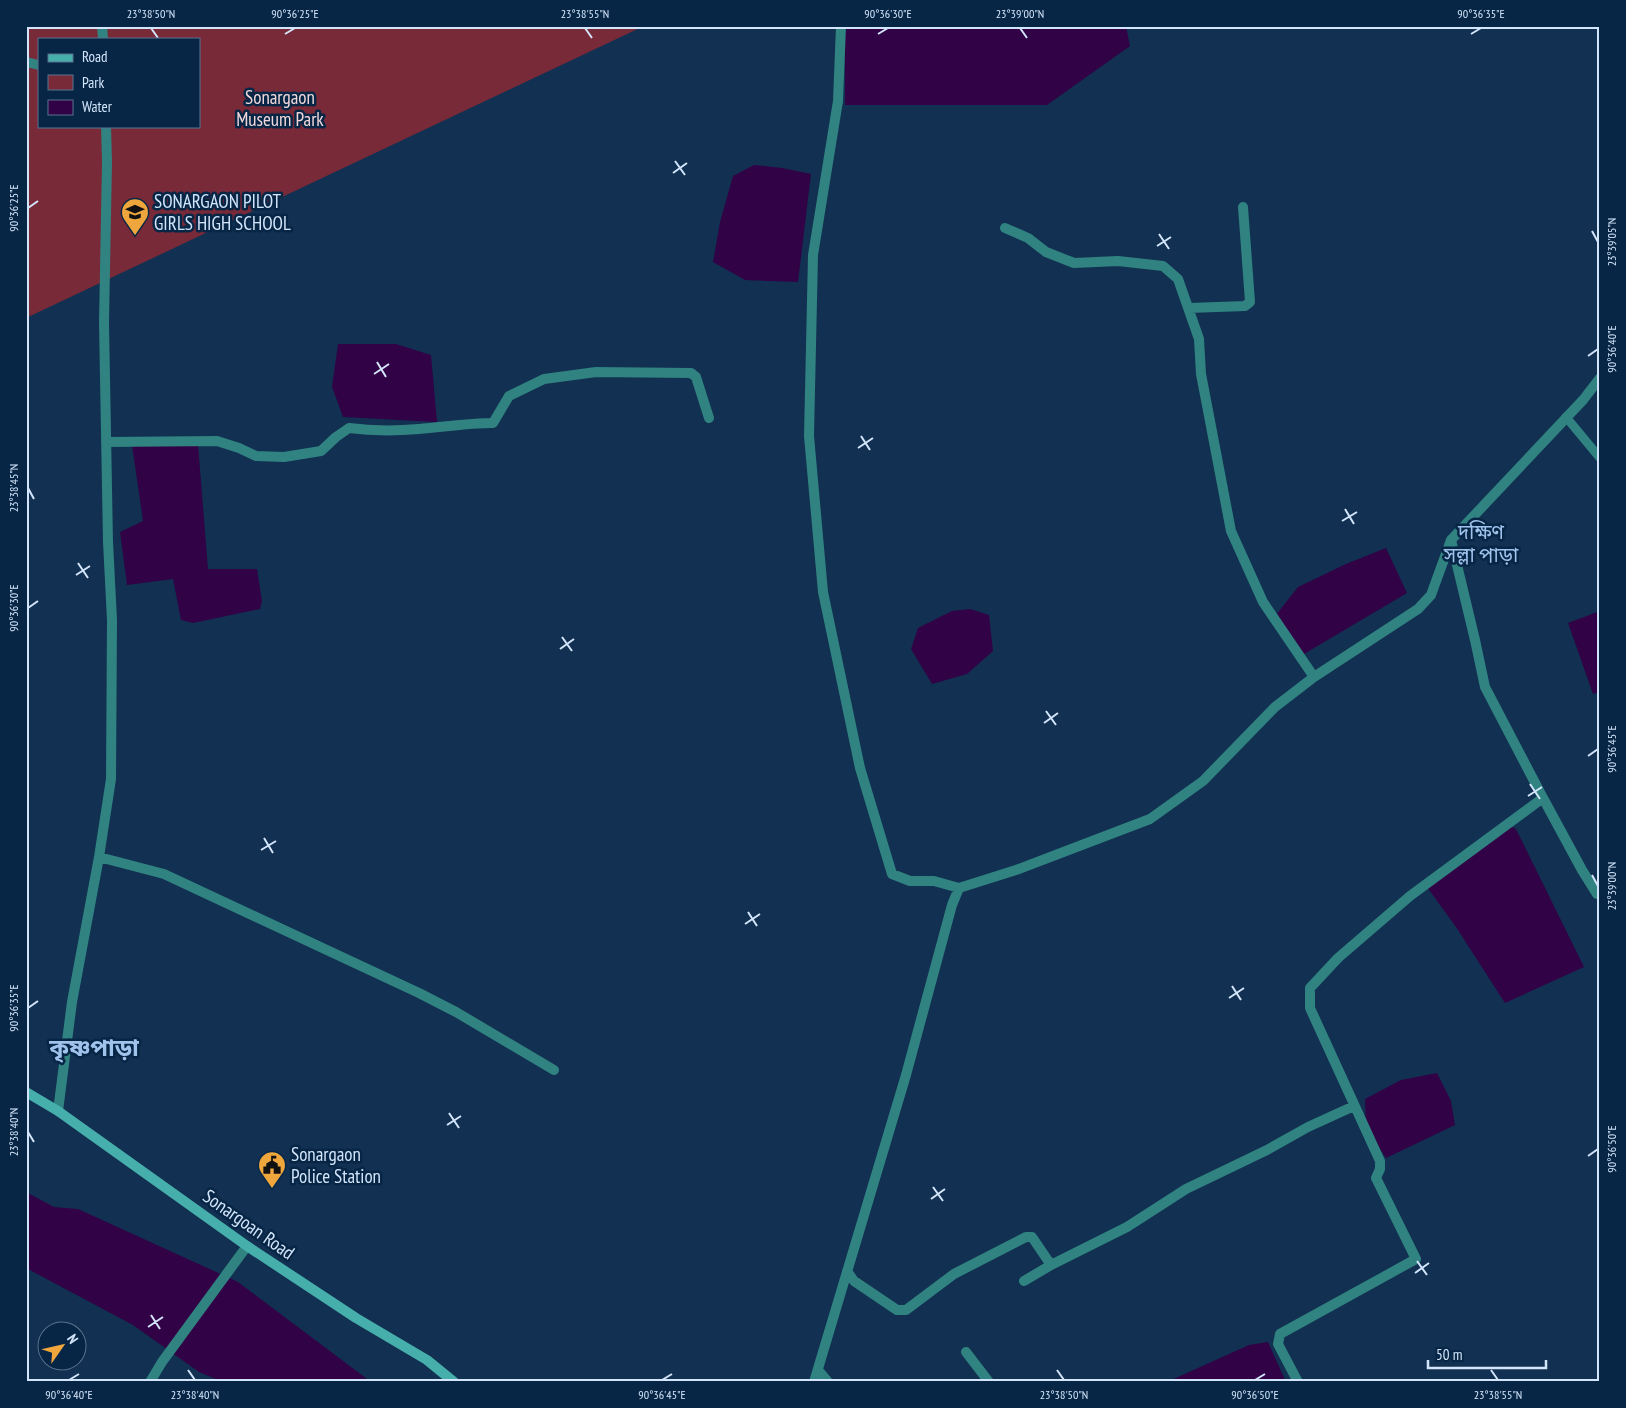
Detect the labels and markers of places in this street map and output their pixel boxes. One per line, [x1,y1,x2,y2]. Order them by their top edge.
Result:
place label: SONARGAON PILOT GIRLS HIGH SCHOOL [154,189,291,235]
school or university icon: SONARGAON PILOT GIRLS HIGH SCHOOL [120,197,150,236]
place label: Sonargaon Police Station [291,1142,381,1188]
public building icon: Sonargaon Police Station [257,1150,287,1189]

